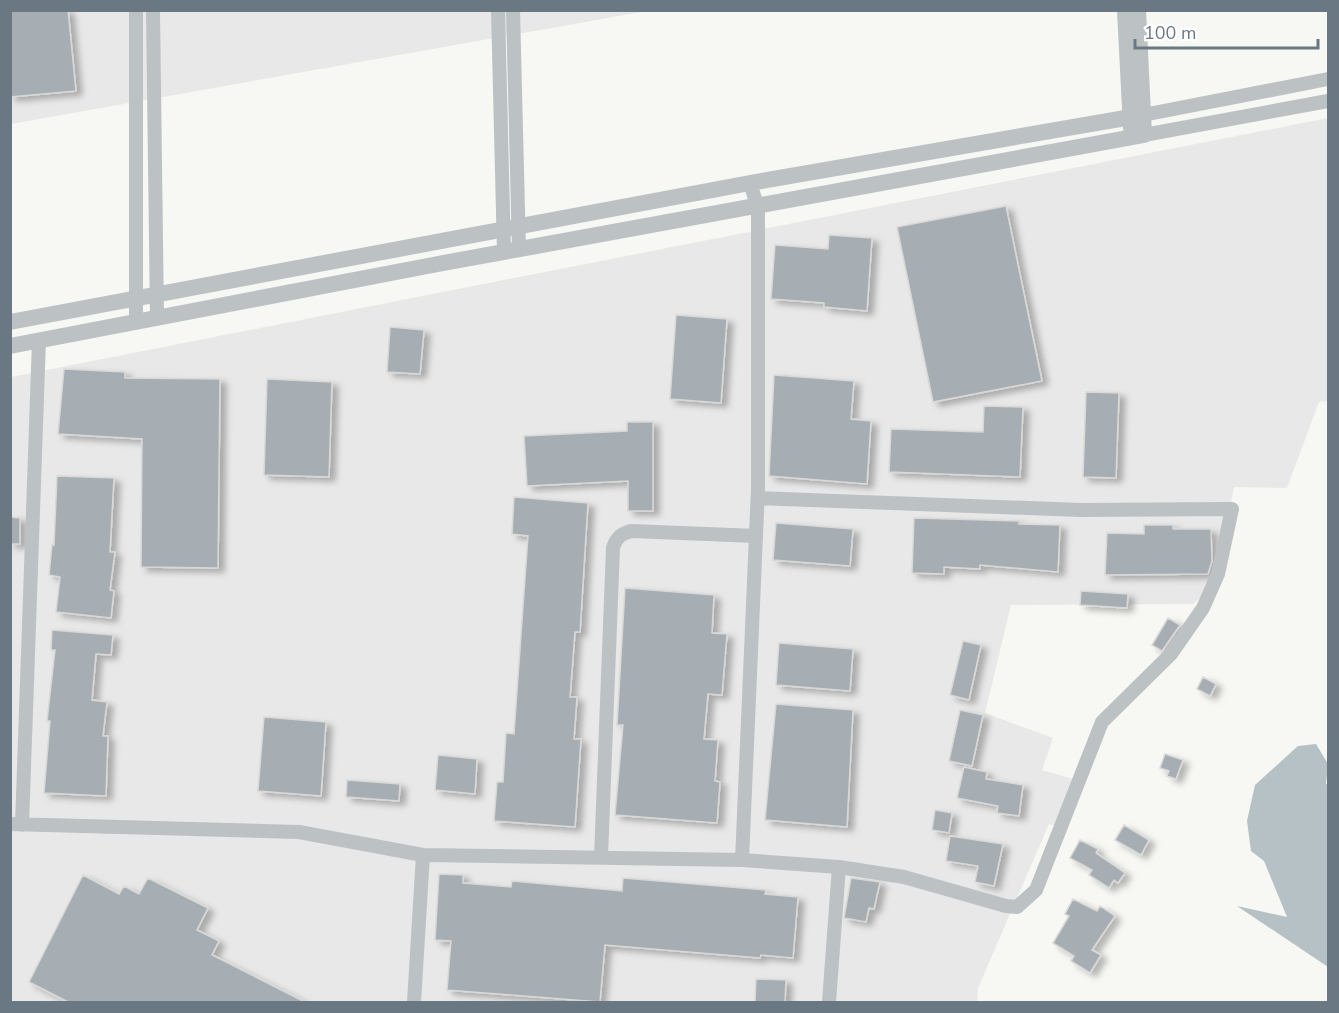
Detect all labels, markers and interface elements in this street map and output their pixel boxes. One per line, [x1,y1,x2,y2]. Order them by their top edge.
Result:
scale bar [1135,12,1318,50]
text: 100 m [1144,21,1196,45]

